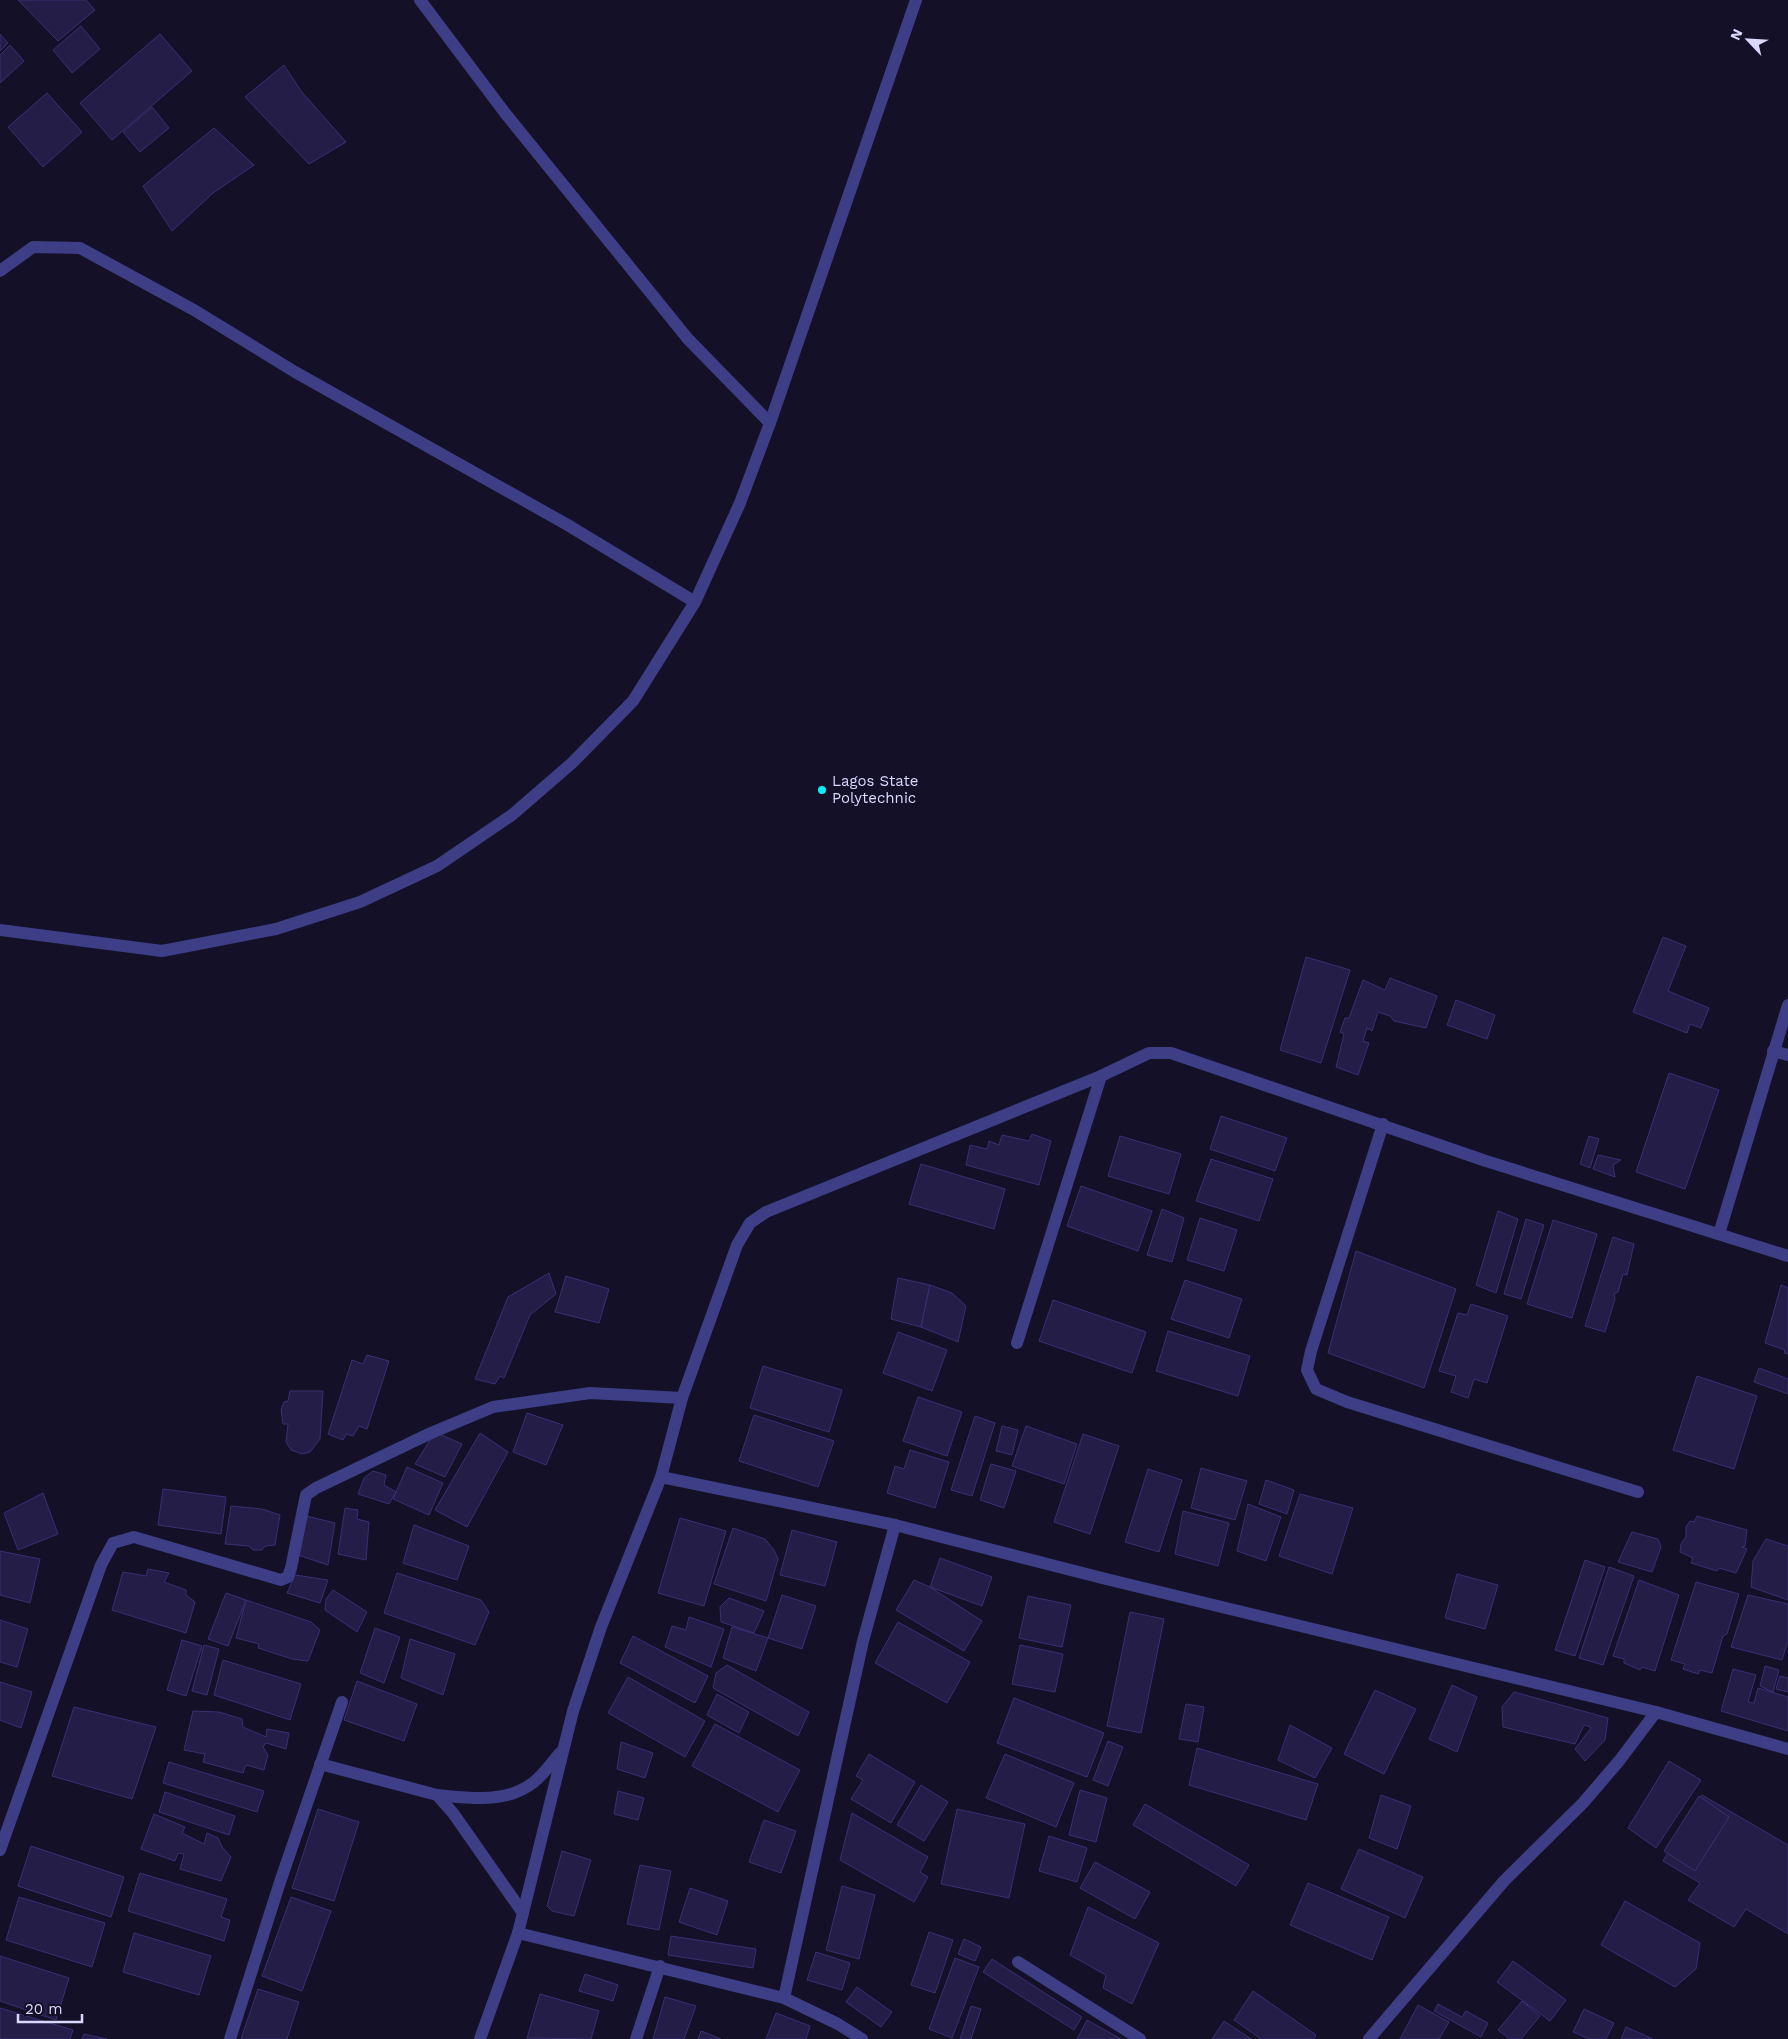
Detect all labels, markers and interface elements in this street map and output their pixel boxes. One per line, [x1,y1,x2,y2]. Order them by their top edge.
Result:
north arrow [1723,15,1773,65]
text: N [1727,26,1746,43]
place label: Lagos State Polytechnic [832,772,919,807]
marker: Lagos State Polytechnic [816,784,828,796]
scale bar [18,1992,81,2024]
text: 20 m [25,2000,63,2018]

